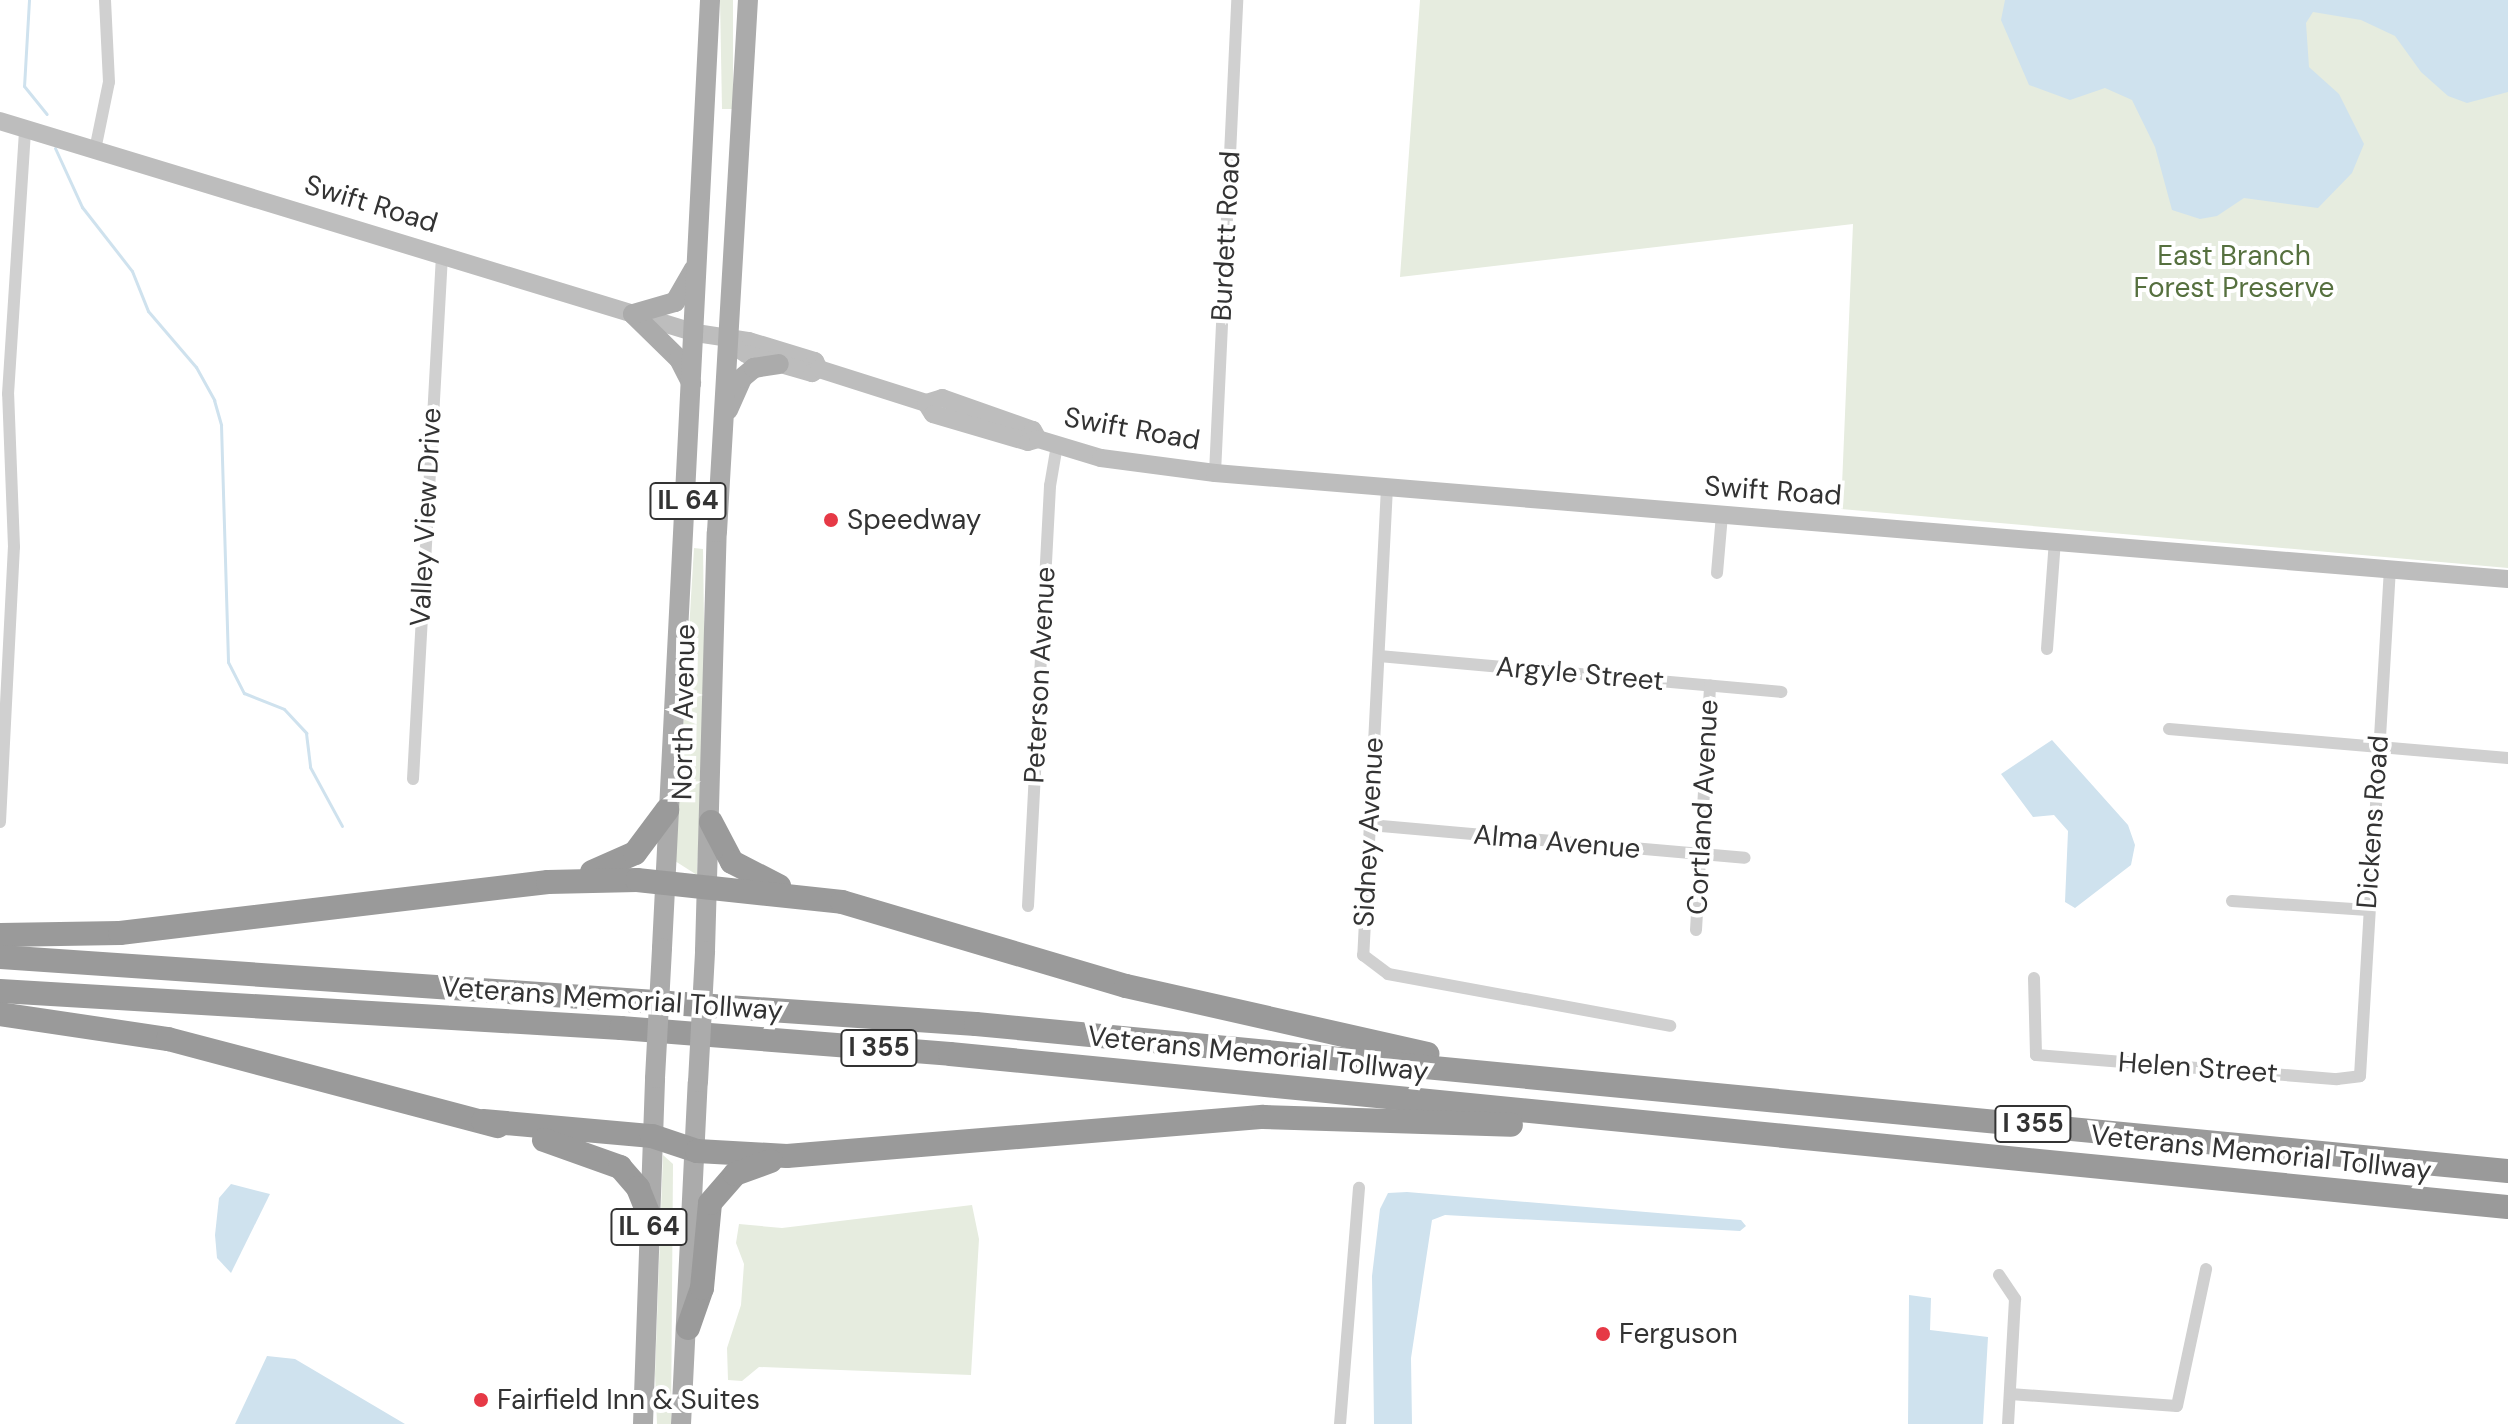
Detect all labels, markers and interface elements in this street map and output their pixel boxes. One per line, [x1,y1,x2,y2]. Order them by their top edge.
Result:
street label: Burdett Road [1205,150,1247,322]
street label: Swift Road [300,168,442,240]
park label: East Branch Forest Preserve [2134,239,2334,305]
street label: Swift Road [1061,401,1203,457]
street label: Valley View Drive [403,407,449,627]
street label: Swift Road [1703,469,1843,513]
road number: IL 64 [648,479,728,523]
place label: Speedway [847,503,981,537]
marker: Speedway [822,511,840,529]
street label: Peterson Avenue [1018,566,1062,784]
street label: North Avenue [666,624,702,800]
street label: Argyle Street [1494,650,1666,698]
street label: Cortland Avenue [1681,698,1725,916]
street label: Dickens Road [2350,734,2396,910]
street label: Sidney Avenue [1347,736,1391,928]
street label: Alma Avenue [1472,818,1642,866]
street label: Veterans Memorial Tollway [440,970,784,1028]
street label: Veterans Memorial Tollway [1086,1019,1430,1089]
road number: I 355 [839,1026,919,1070]
street label: Helen Street [2117,1046,2279,1090]
road number: I 355 [1993,1102,2073,1146]
street label: Veterans Memorial Tollway [2089,1118,2433,1188]
road number: IL 64 [609,1205,689,1249]
place label: Ferguson [1619,1317,1738,1351]
marker: Ferguson [1594,1325,1612,1343]
place label: Fairfield Inn & Suites [497,1383,760,1417]
marker: Fairfield Inn & Suites [472,1391,490,1409]

